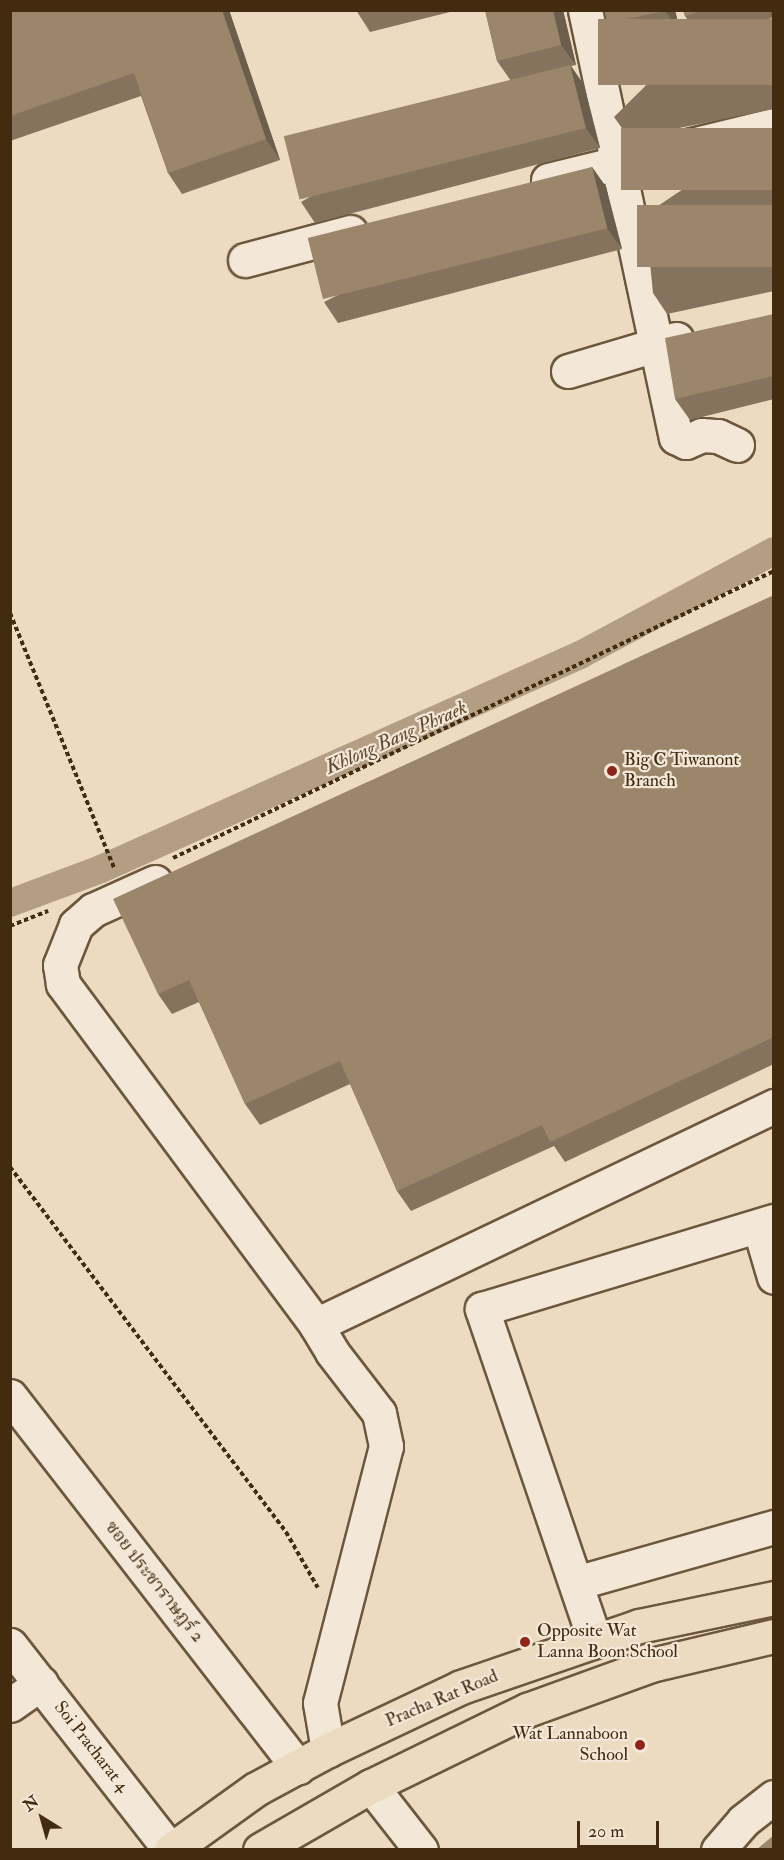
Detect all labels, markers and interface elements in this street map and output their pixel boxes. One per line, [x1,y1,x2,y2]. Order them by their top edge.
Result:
water label: Khlong Bang Phraek [321,695,471,779]
place label: Big C Tiwanont Branch [624,750,739,792]
marker: Big C Tiwanont Branch [605,764,619,778]
street label: ซอย ประชาราษฎร์ 2 [100,1517,208,1647]
place label: Opposite Wat Lanna Boon School [537,1621,678,1664]
marker: Opposite Wat Lanna Boon School [518,1635,532,1649]
street label: Pracha Rat Road [383,1666,501,1732]
street label: Soi Pracharat 4 [49,1697,133,1797]
place label: Wat Lannaboon School [512,1724,628,1766]
marker: Wat Lannaboon School [633,1738,647,1752]
north arrow [12,1788,72,1848]
text: N [19,1791,43,1816]
scale bar [580,1809,662,1847]
text: 20 m [588,1820,624,1843]

